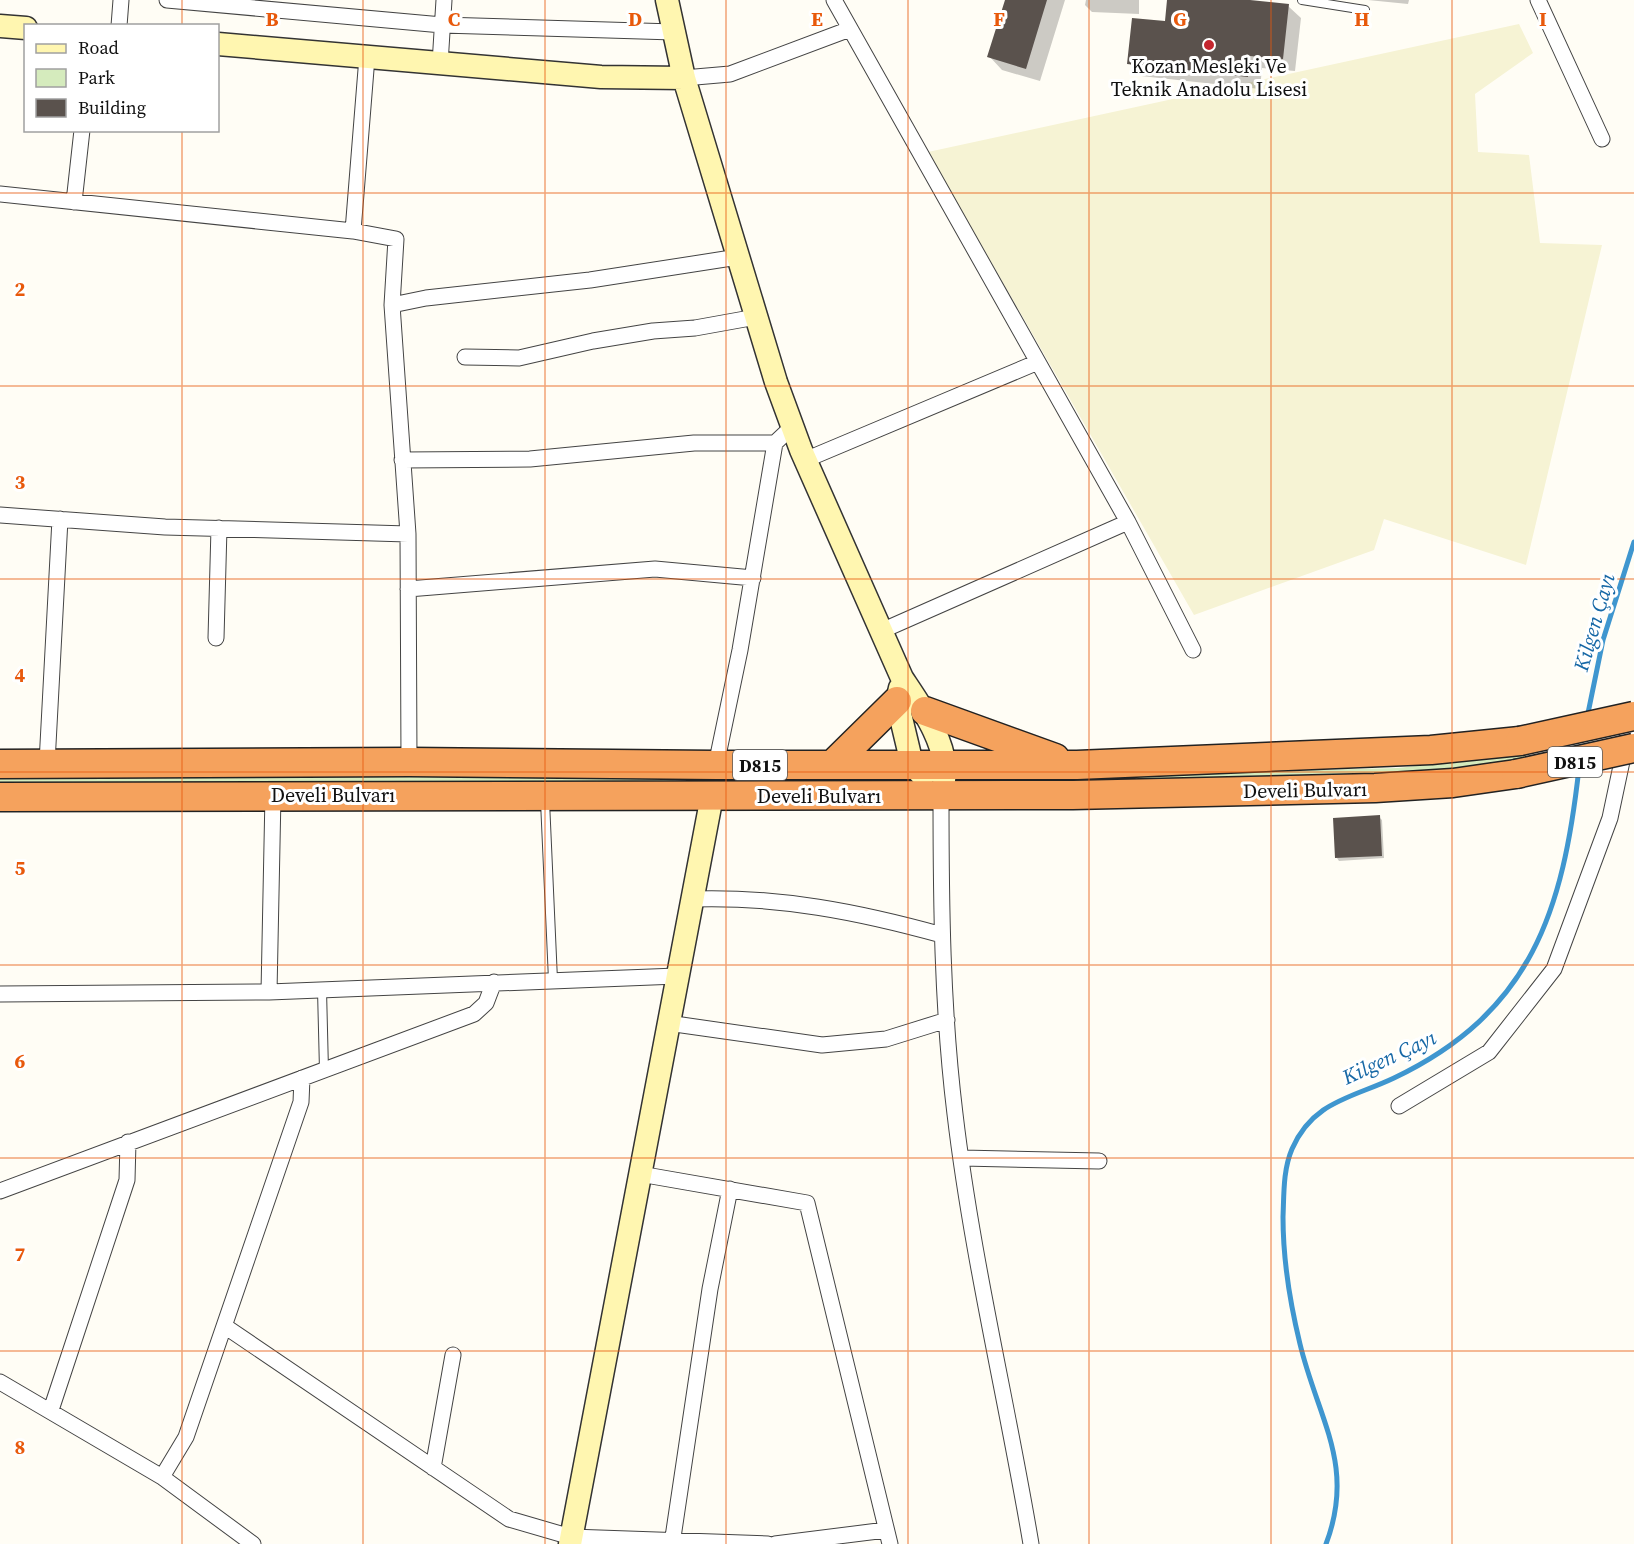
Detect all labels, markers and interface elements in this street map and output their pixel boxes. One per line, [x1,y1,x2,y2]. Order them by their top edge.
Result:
text: B [265,5,279,33]
text: C [448,5,460,33]
text: D [628,5,642,33]
text: E [811,5,823,33]
text: F [993,5,1005,33]
text: G [1173,5,1187,33]
text: H [1354,5,1370,33]
text: I [1539,5,1547,33]
legend [24,24,219,132]
text: Road [78,35,119,60]
marker: Kozan Mesleki Ve Teknik Anadolu Lisesi [1202,38,1216,52]
place label: Kozan Mesleki Ve Teknik Anadolu Lisesi [1111,52,1307,103]
text: Park [78,65,115,90]
text: Building [78,95,146,120]
text: 2 [15,275,26,303]
text: 3 [15,468,26,496]
water label: Kilgen Çayı [1566,569,1622,675]
text: 4 [15,661,26,689]
road number: D815 [1548,747,1602,777]
road number: D815 [733,750,787,780]
street label: Develi Bulvarı [1243,775,1367,805]
street label: Develi Bulvarı [271,781,395,809]
street label: Develi Bulvarı [757,782,881,810]
text: 5 [15,854,26,882]
water label: Kilgen Çayı [1336,1022,1441,1092]
text: 6 [15,1047,26,1075]
text: 7 [15,1240,26,1268]
text: 8 [15,1433,25,1461]

